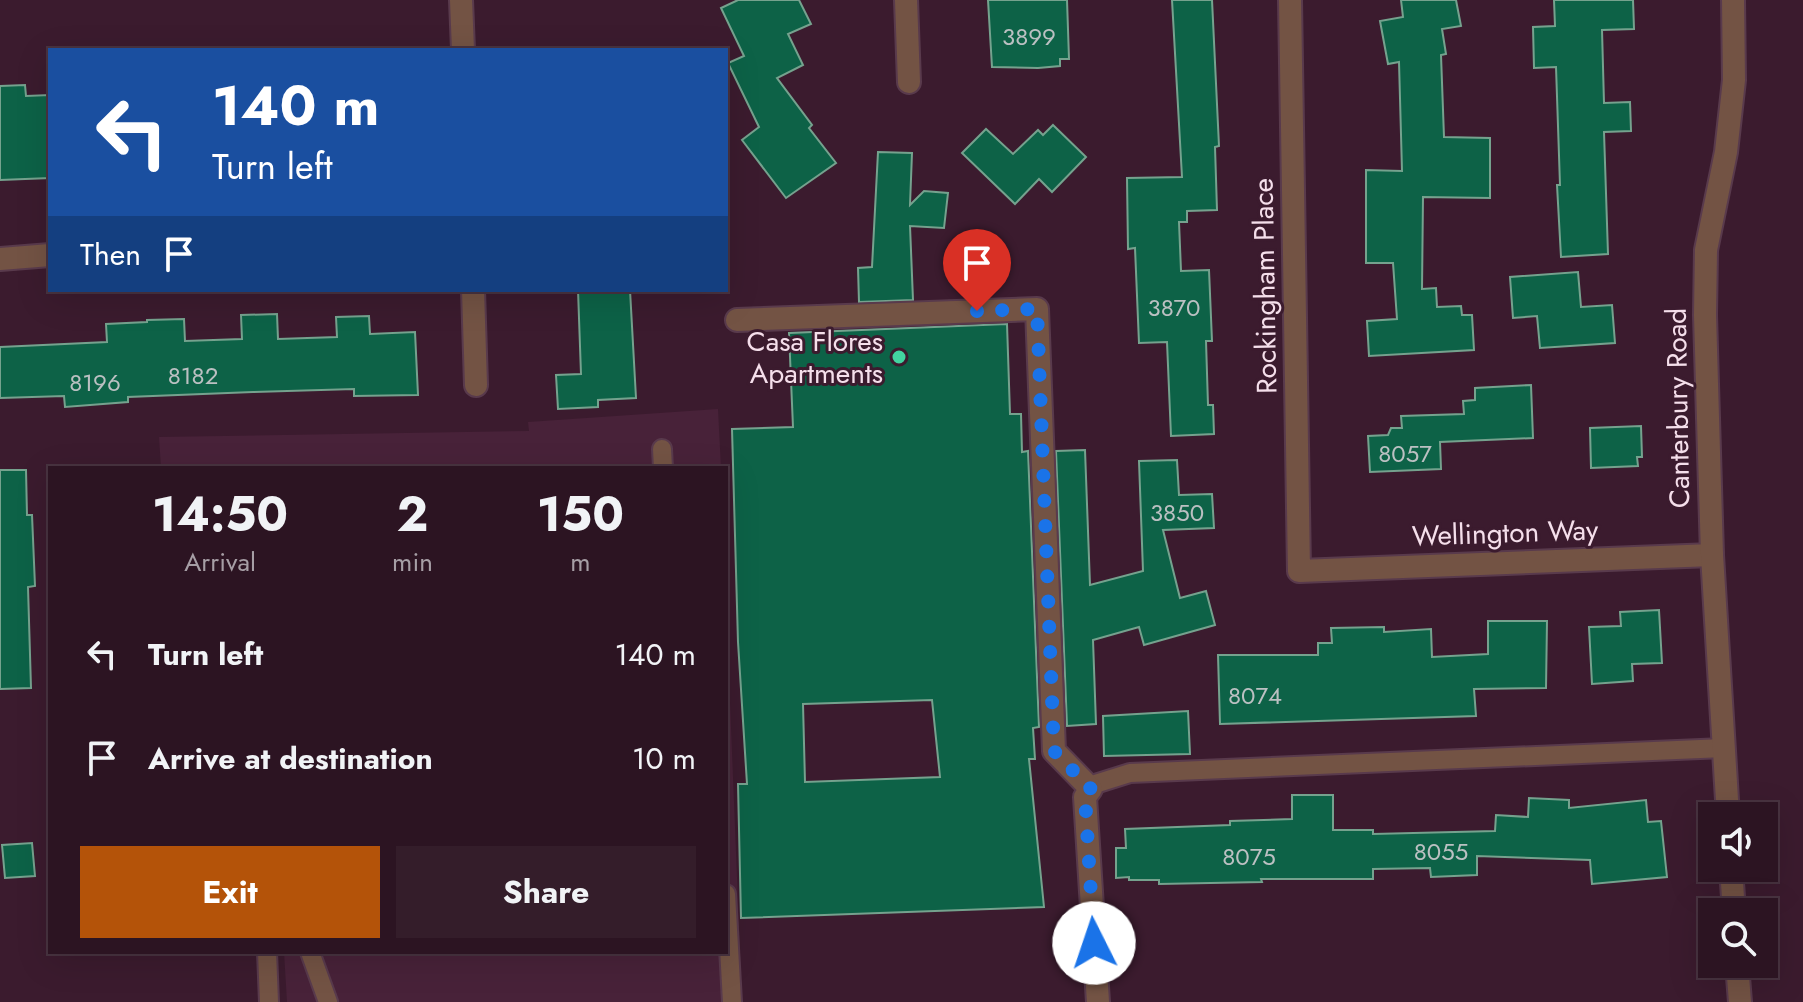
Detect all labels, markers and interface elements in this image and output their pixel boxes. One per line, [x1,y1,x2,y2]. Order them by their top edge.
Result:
house number: 3899 [1002,19,1056,54]
text: 140 m [212,65,379,146]
icon: left [80,80,184,184]
text: Turn left [212,140,333,192]
street label: Rockingham Place [1243,178,1287,394]
pin [943,229,1011,311]
icon: arrive [157,232,201,276]
text: Then [80,233,141,276]
icon: arrive [955,241,999,285]
house number: 3870 [1148,290,1200,325]
street label: Canterbury Road [1656,307,1700,509]
place label: Casa Flores Apartments [747,321,883,394]
marker: Casa Flores Apartments [890,348,908,366]
house number: 8182 [168,358,218,393]
house number: 8196 [69,365,121,400]
house number: 8057 [1378,436,1432,471]
text: 14:50 [152,480,288,549]
text: 2 [397,480,428,549]
text: 150 [537,480,624,549]
house number: 3850 [1150,495,1204,530]
street label: Wellington Way [1411,509,1600,557]
text: Arrival [184,543,256,581]
text: min [392,543,433,581]
text: m [570,543,591,581]
icon: left [80,632,124,676]
text: Turn left [148,633,263,676]
text: 140 m [615,633,696,676]
house number: 8074 [1228,678,1282,713]
icon: arrive [80,736,124,780]
text: Arrive at destination [148,737,433,780]
text: 10 m [632,737,696,780]
map controls [1698,802,1778,978]
button: sound [1698,802,1778,882]
house number: 8055 [1414,834,1468,869]
house number: 8075 [1222,839,1276,874]
button: Exit [80,846,380,938]
button: Share [396,846,696,938]
button: search [1698,898,1778,978]
position arrow [1052,901,1136,985]

